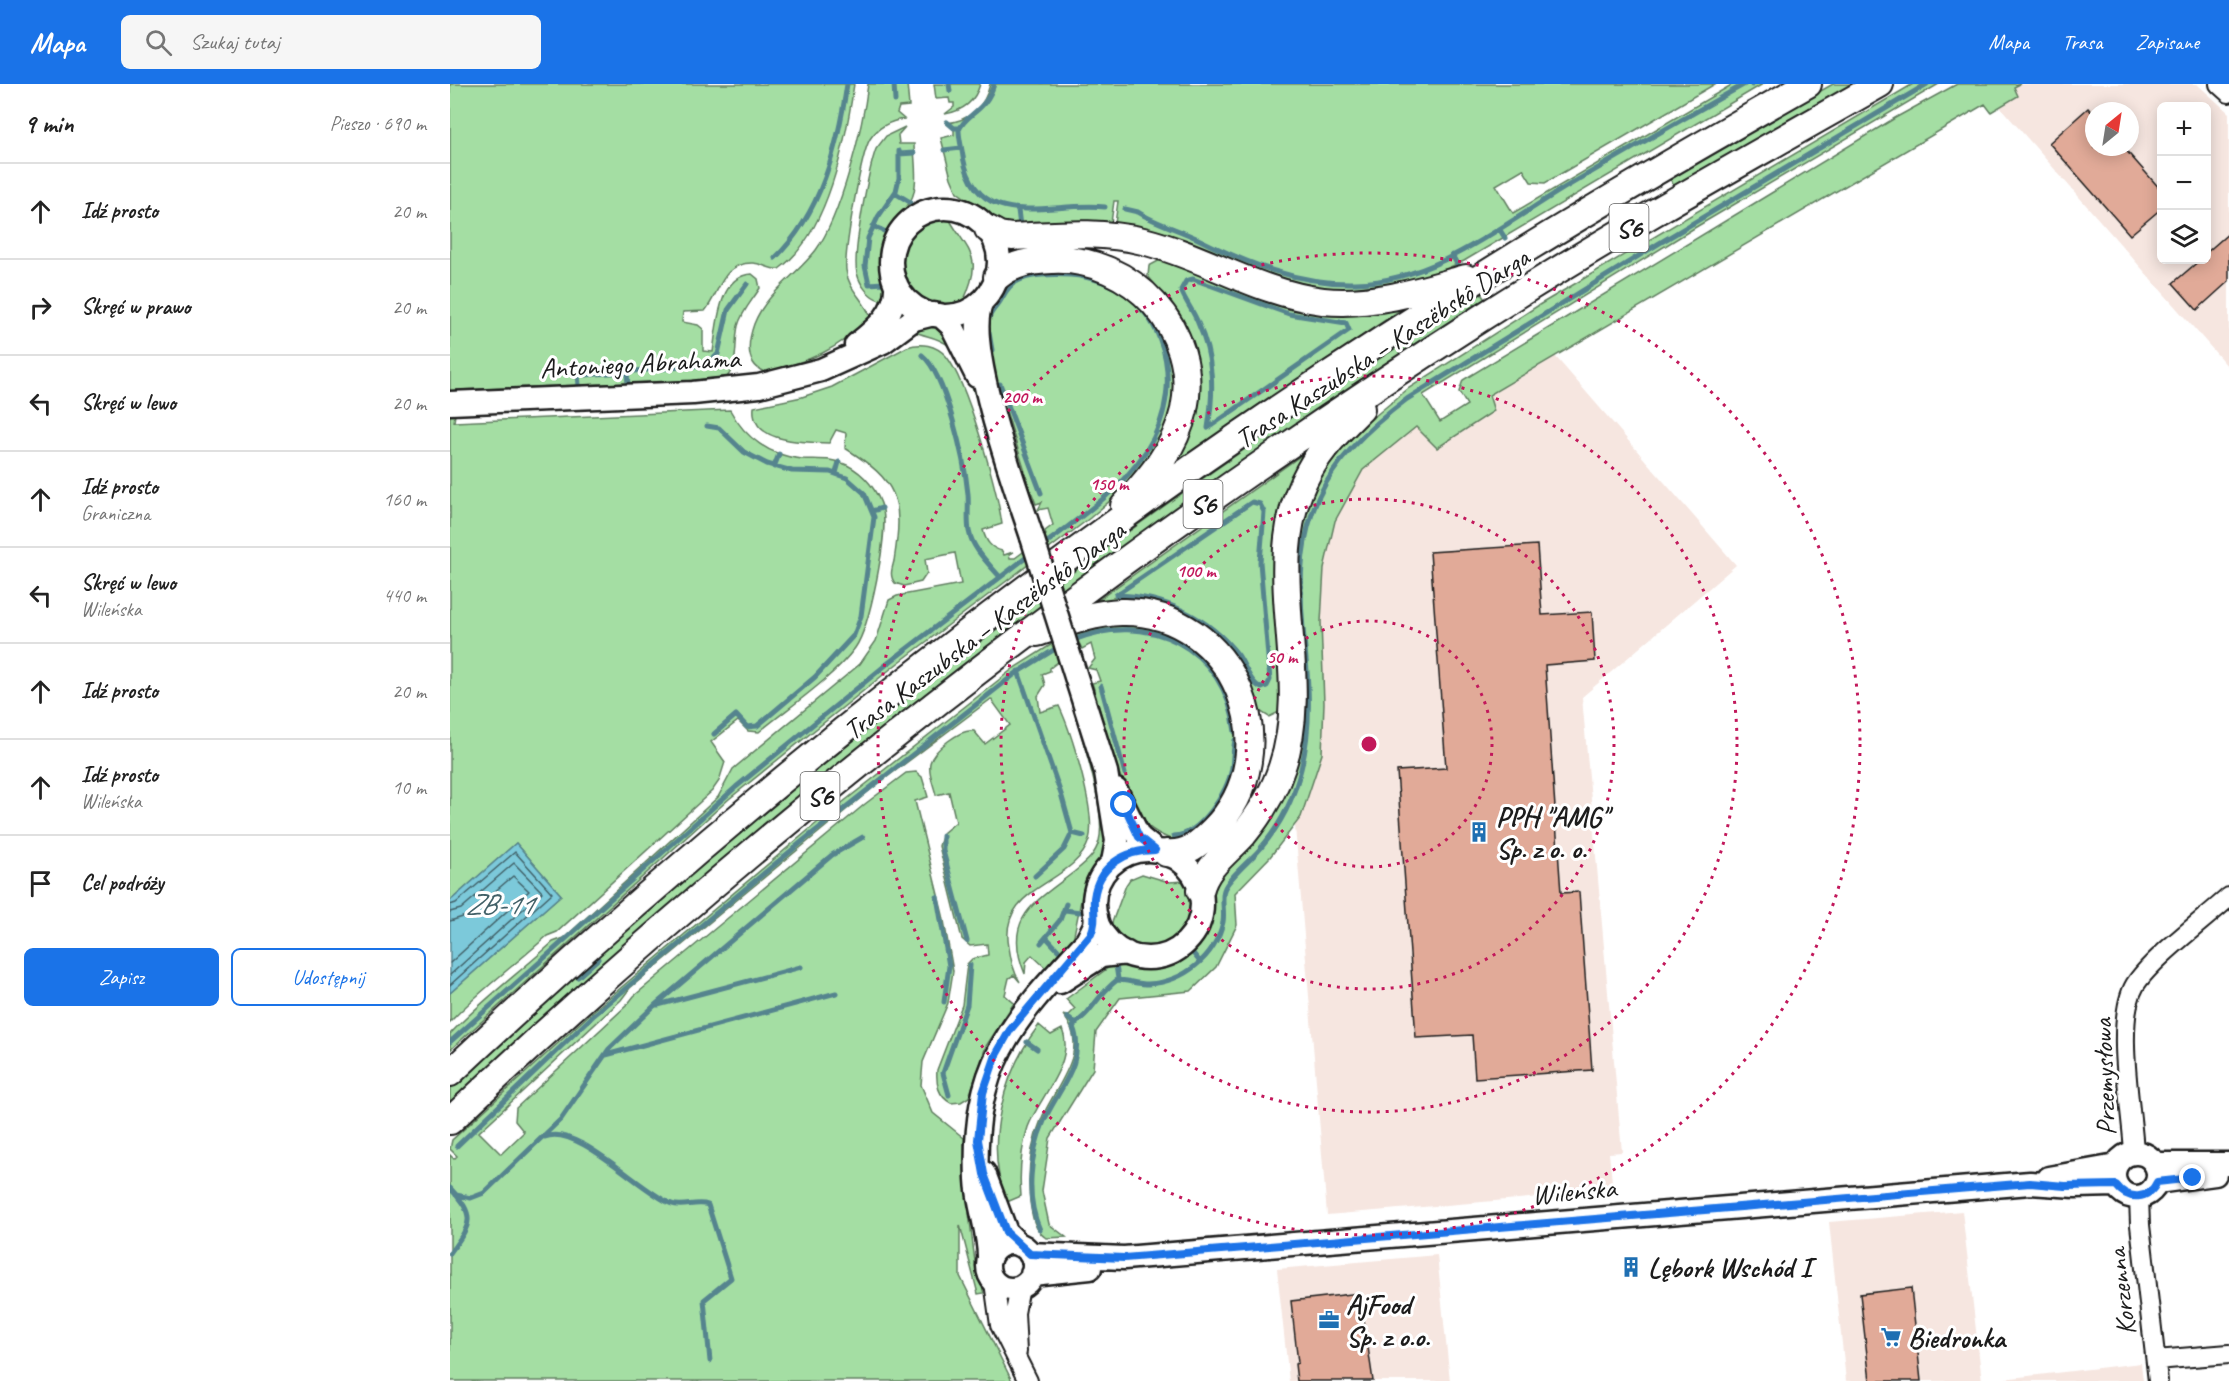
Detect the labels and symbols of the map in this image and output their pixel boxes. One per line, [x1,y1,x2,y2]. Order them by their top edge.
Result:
north arrow [2085,102,2139,156]
road number: S6 [1610,204,1648,252]
street label: Trasa Kaszubska – Kaszëbskô Darga [1228,239,1537,456]
street label: Antoniego Abrahama [539,340,743,386]
text: 200 m [1003,386,1043,408]
text: 150 m [1090,473,1130,495]
road number: S6 [1184,480,1222,528]
street label: Trasa Kaszubska – Kaszëbskô Darga [836,512,1133,747]
text: 100 m [1177,560,1217,582]
text: 50 m [1267,646,1299,668]
centre of rings [1359,734,1379,754]
road number: S6 [800,772,839,820]
route start [1110,791,1136,817]
place label: PPH "AMG" Sp. z o. o. [1496,799,1614,866]
building icon: PPH "AMG" Sp. z o. o. [1467,820,1491,844]
water label: ZB-11 [465,885,538,923]
street label: Przemysłowa [2084,1016,2124,1136]
route end [2179,1164,2205,1190]
street label: Wileńska [1530,1170,1619,1212]
street label: Korzenna [2098,1244,2144,1337]
place label: Lębork Wschód I [1648,1250,1818,1285]
building icon: Lębork Wschód I [1619,1255,1643,1279]
place label: AjFood Sp. z o.o. [1346,1287,1430,1354]
office icon: AjFood Sp. z o.o. [1317,1308,1341,1332]
place label: Biedronka [1908,1320,2008,1355]
supermarket icon: Biedronka [1879,1325,1903,1349]

